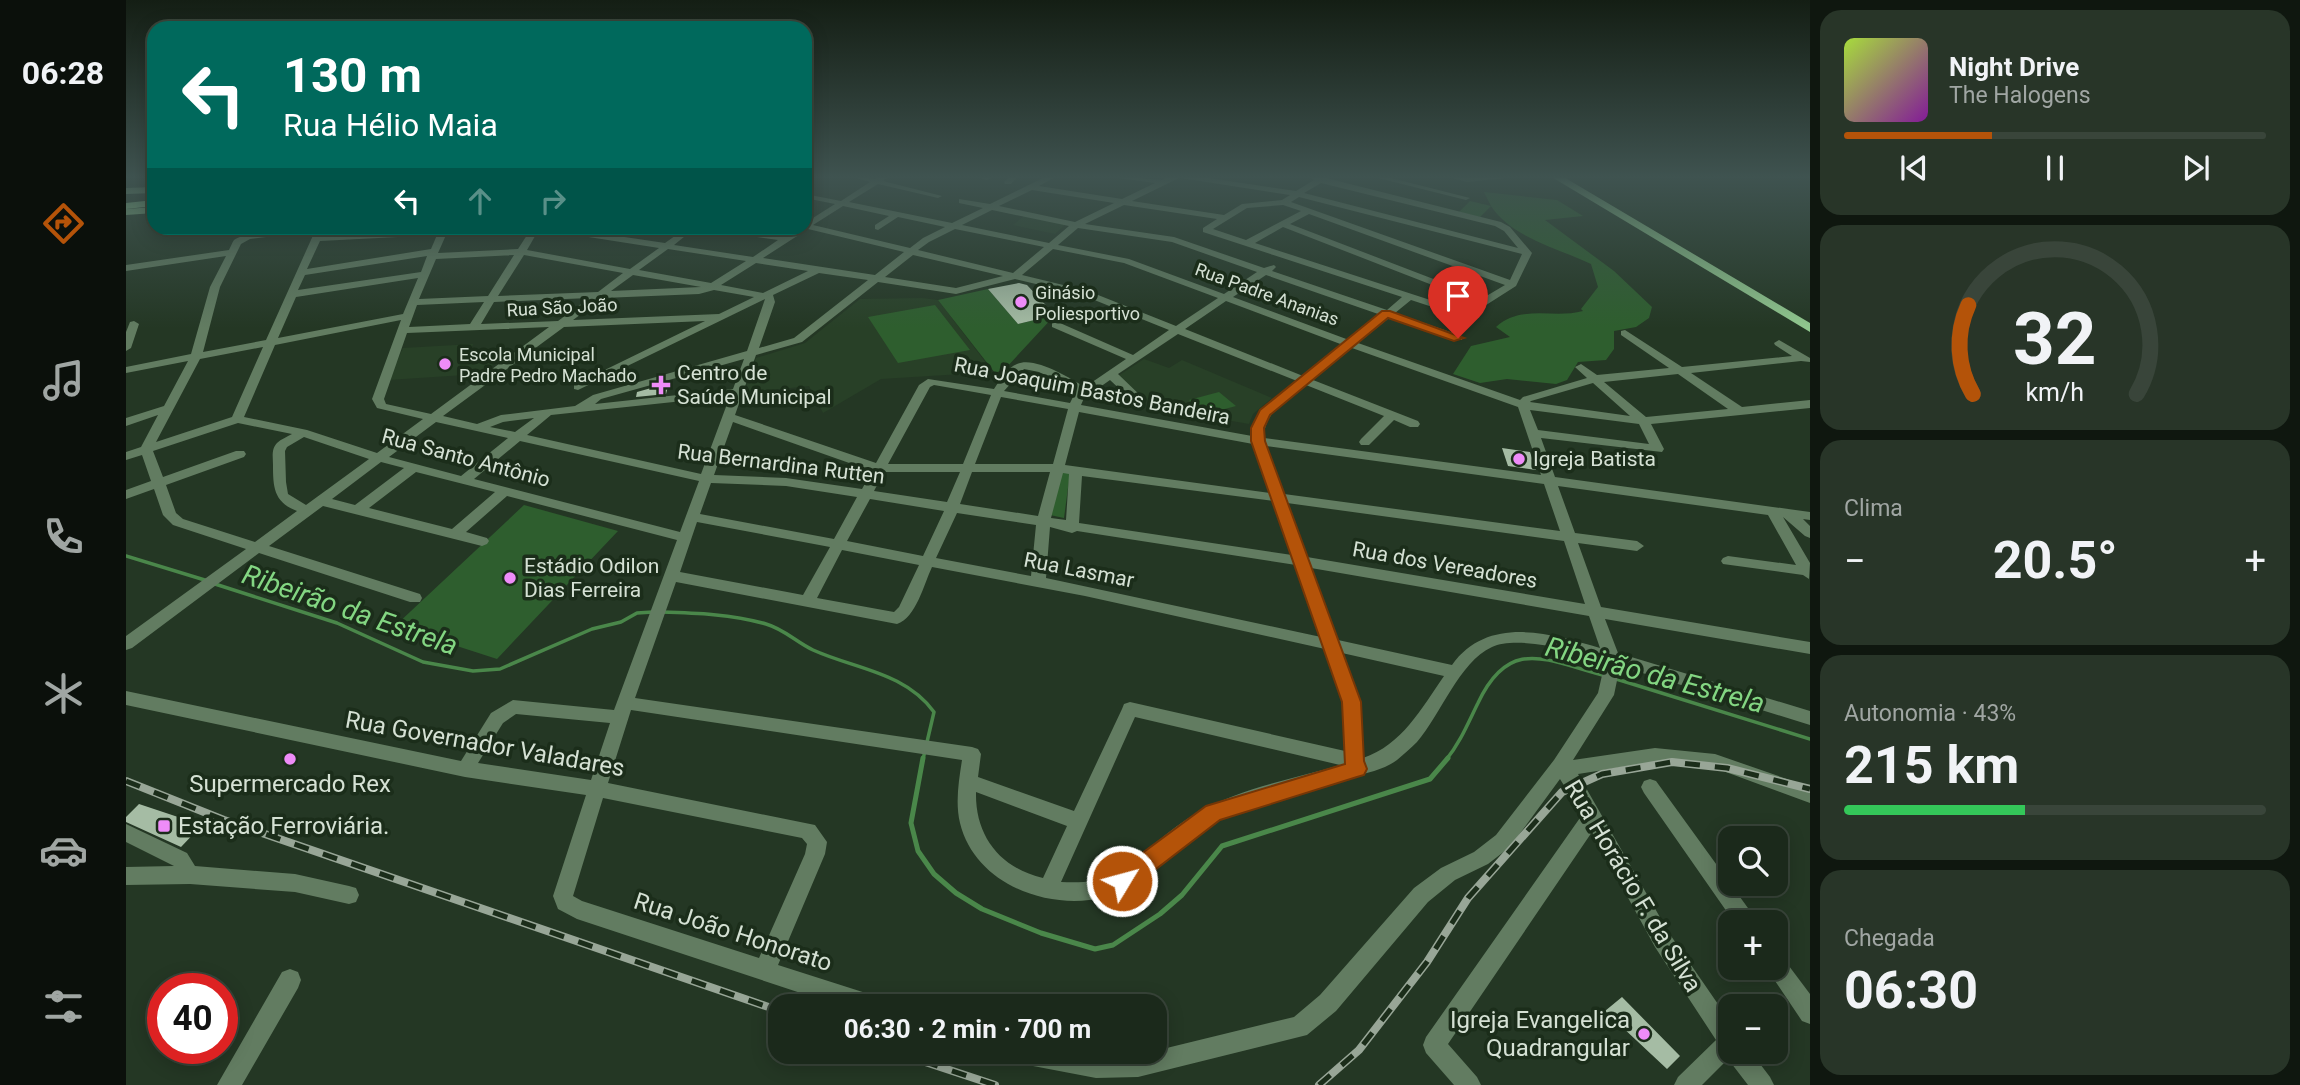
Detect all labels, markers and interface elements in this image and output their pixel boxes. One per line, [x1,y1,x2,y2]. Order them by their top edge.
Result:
text: 130 m [283,47,422,104]
icon: left [168,49,259,140]
text: Night Drive [1949,52,2079,82]
text: 06:28 [22,54,104,92]
text: The Halogens [1949,82,2091,109]
text: Rua Hélio Maia [283,106,498,144]
icon: previous [1895,149,1933,187]
icon: pause [2036,149,2074,187]
icon: next [2177,149,2215,187]
icon: left [388,182,426,220]
icon: ahead [461,182,499,220]
icon: right [534,182,572,220]
icon: directions [39,199,88,248]
street label: Rua Padre Ananias [1192,258,1342,330]
pin [1428,266,1488,338]
icon: arrive [1439,277,1477,315]
place label: Ginásio Poliesportivo [1035,282,1140,324]
street label: Rua São João [506,294,618,320]
marker: Ginásio Poliesportivo [1013,294,1029,310]
text: 32 [2013,296,2097,382]
place label: Escola Municipal Padre Pedro Machado [459,344,637,386]
street label: Rua Joaquim Bastos Bandeira [952,352,1232,430]
icon: music [39,356,88,405]
marker: Escola Municipal Padre Pedro Machado [437,356,453,372]
place label: Centro de Saúde Municipal [677,361,832,409]
marker: Centro de Saúde Municipal [651,375,671,395]
text: km/h [2026,377,2084,406]
street label: Rua Santo Antônio [379,424,553,492]
street label: Rua Bernardina Rutten [676,439,886,489]
place label: Igreja Batista [1533,447,1656,471]
marker: Igreja Batista [1511,451,1527,467]
text: Clima [1844,495,1903,522]
icon: phone [39,512,88,561]
text: 20.5° [1993,530,2118,591]
street label: Rua dos Vereadores [1351,537,1539,593]
text: − [1844,539,1866,583]
text: + [2244,539,2266,583]
street label: Rua Lasmar [1022,548,1136,592]
place label: Estádio Odilon Dias Ferreira [524,554,659,602]
water label: Ribeirão da Estrela [238,558,462,662]
marker: Estádio Odilon Dias Ferreira [502,570,518,586]
water label: Ribeirão da Estrela [1542,630,1768,720]
icon: climate [39,669,88,718]
text: Autonomia · 43% [1844,700,2016,727]
street label: Rua Governador Valadares [343,706,627,782]
text: 215 km [1844,735,2019,796]
marker: Supermercado Rex [282,751,298,767]
place label: Supermercado Rex [189,770,391,798]
street label: Rua Horácio F. da Silva [1559,775,1707,997]
place label: Estação Ferroviária. [178,812,389,840]
marker: Estação Ferroviária. [156,818,172,834]
icon: car [39,826,88,875]
map controls [1718,826,1788,1064]
button: search [1718,826,1788,896]
position arrow [1085,844,1159,918]
street label: Rua João Honorato [631,887,835,977]
button: + [1718,910,1788,980]
text: Chegada [1844,925,1935,952]
text: 06:30 [1844,960,1978,1021]
speed limit sign: 40 [147,973,238,1064]
icon: filters [39,982,88,1031]
button: − [1718,994,1788,1064]
place label: Igreja Evangelica Quadrangular [1450,1006,1630,1062]
text: 06:30 · 2 min · 700 m [844,1014,1091,1044]
marker: Igreja Evangelica Quadrangular [1636,1026,1652,1042]

